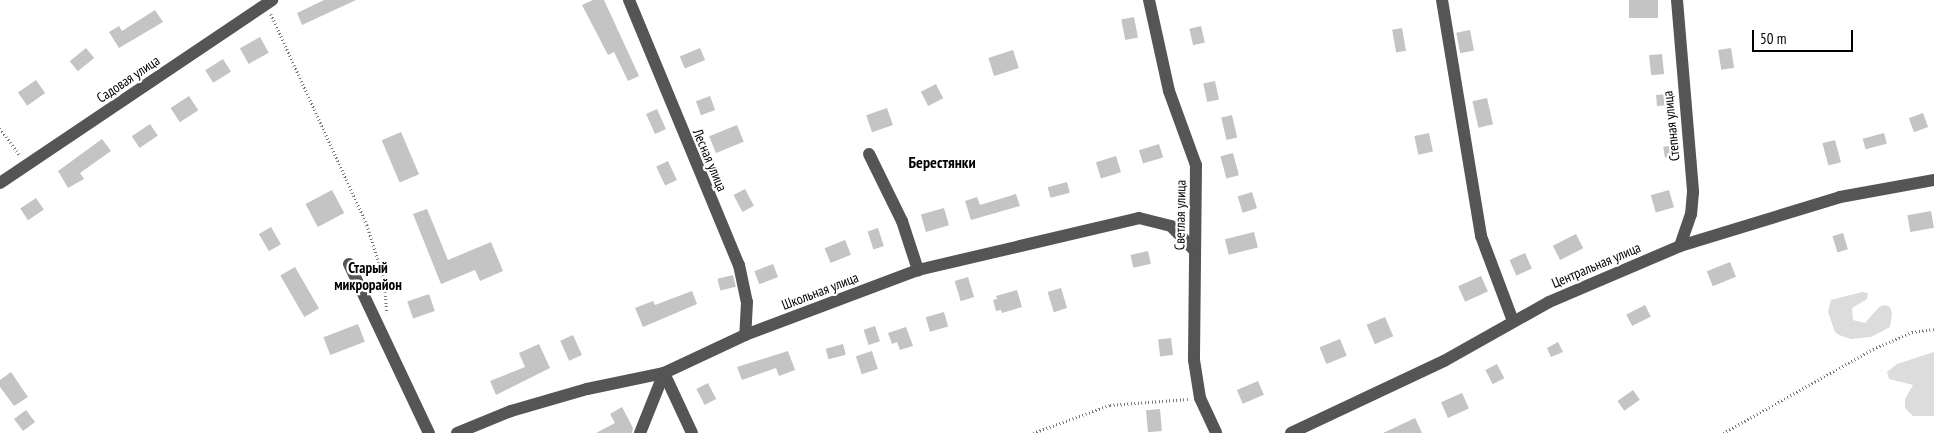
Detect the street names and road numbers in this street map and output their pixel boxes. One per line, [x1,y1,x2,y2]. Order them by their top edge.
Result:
street label: Садовая улица [93,52,163,106]
street label: Степная улица [1659,90,1683,162]
street label: Лесная улица [689,126,731,194]
street label: Светлая улица [1171,180,1189,250]
street label: Центральная улица [1549,239,1643,291]
street label: Школьная улица [779,269,861,313]

